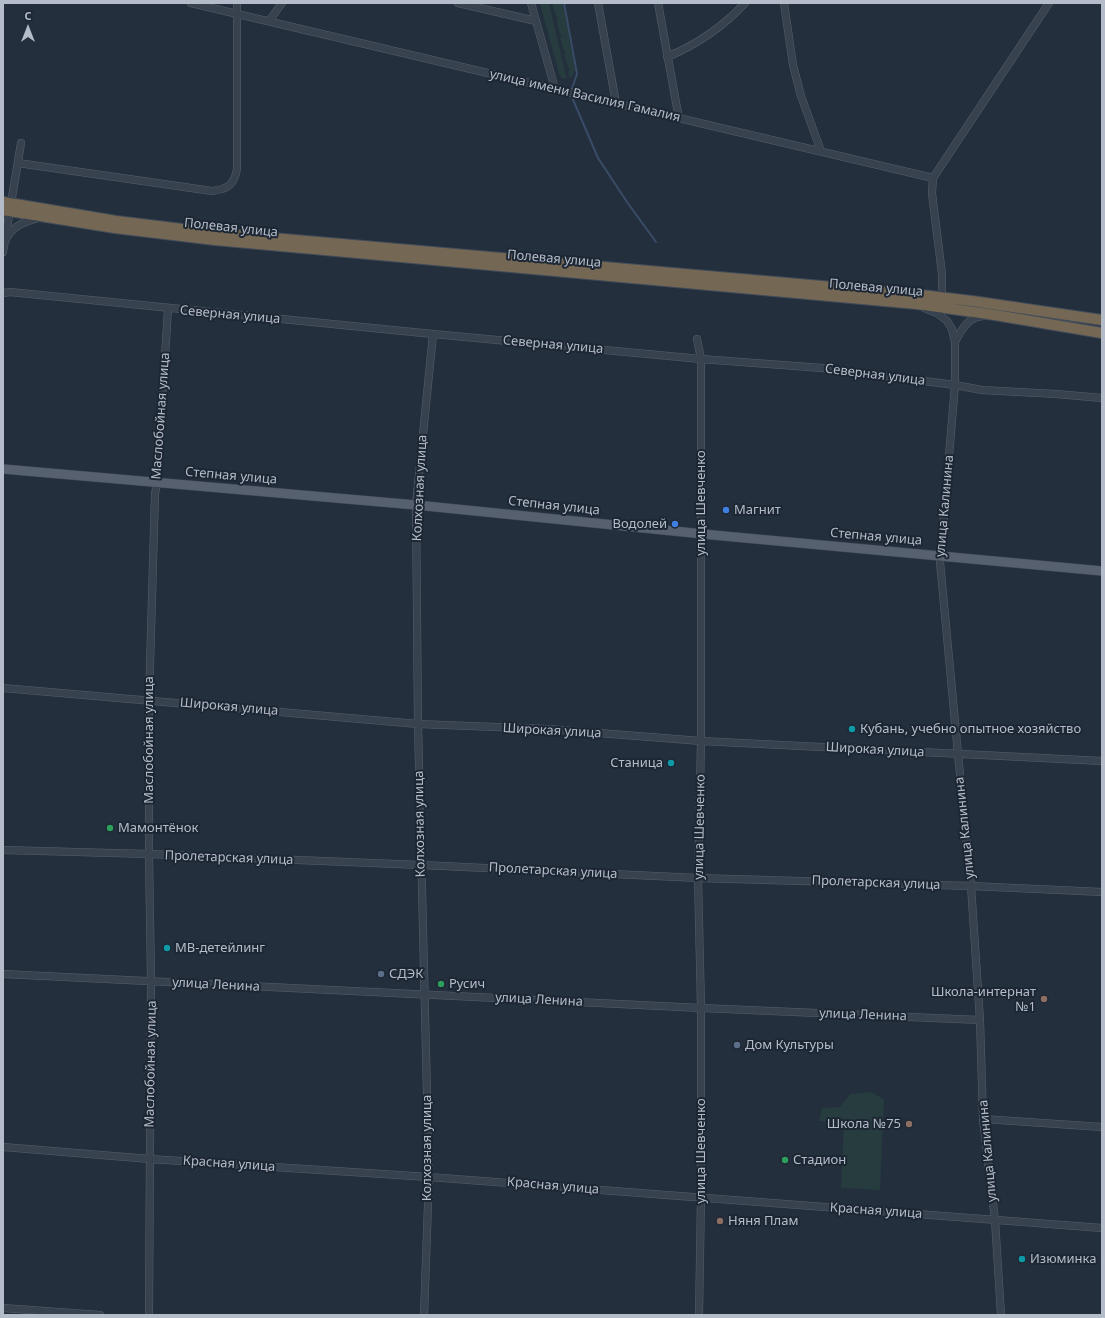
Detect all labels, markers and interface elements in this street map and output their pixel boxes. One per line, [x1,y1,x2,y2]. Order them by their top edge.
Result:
north arrow [8,8,48,48]
text: С [24,8,32,23]
street label: улица имени Василия Гамалия [488,66,682,126]
street label: Полевая улица [183,215,279,241]
street label: Полевая улица [506,247,602,271]
street label: Полевая улица [828,276,924,300]
street label: Северная улица [179,303,281,327]
street label: Северная улица [502,333,604,357]
street label: Маслобойная улица [149,352,173,480]
street label: Северная улица [824,361,926,389]
street label: Колхозная улица [409,434,431,542]
street label: улица Шевченко [693,450,709,556]
street label: улица Калинина [933,454,957,558]
street label: Степная улица [184,464,278,488]
street label: Степная улица [507,493,601,519]
place label: Магнит [734,502,781,518]
marker: Магнит [721,505,731,515]
place label: Водолей [612,516,667,532]
marker: Водолей [670,519,680,529]
street label: Степная улица [829,525,923,549]
street label: Маслобойная улица [141,676,157,804]
street label: Широкая улица [179,695,279,719]
street label: Широкая улица [502,721,602,741]
place label: Кубань, учебно опытное хозяйство [860,721,1081,737]
marker: Кубань, учебно опытное хозяйство [847,724,857,734]
street label: Широкая улица [825,740,925,760]
place label: Станица [610,755,663,771]
marker: Станица [666,758,676,768]
street label: Колхозная улица [411,771,429,877]
street label: улица Шевченко [691,774,709,880]
street label: улица Калинина [952,776,978,880]
place label: Мамонтёнок [118,820,198,836]
marker: Мамонтёнок [105,823,115,833]
street label: Пролетарская улица [164,848,294,868]
street label: Пролетарская улица [488,860,618,882]
street label: Пролетарская улица [811,873,941,893]
place label: MB-детейлинг [175,940,265,956]
marker: MB-детейлинг [162,943,172,953]
place label: СДЭК [389,966,423,982]
marker: СДЭК [376,969,386,979]
street label: улица Ленина [172,975,260,995]
place label: Русич [449,976,485,992]
marker: Русич [436,979,446,989]
place label: Школа-интернат №1 [931,984,1036,1015]
street label: улица Ленина [495,990,583,1010]
marker: Школа-интернат №1 [1039,994,1049,1004]
street label: Маслобойная улица [142,1000,160,1128]
street label: улица Ленина [819,1006,907,1024]
place label: Дом Культуры [745,1037,834,1053]
marker: Дом Культуры [732,1040,742,1050]
street label: Колхозная улица [419,1095,435,1201]
street label: улица Шевченко [693,1098,709,1204]
street label: улица Калинина [976,1099,1000,1203]
place label: Школа №75 [827,1116,901,1132]
marker: Школа №75 [904,1119,914,1129]
place label: Стадион [793,1152,846,1168]
street label: Красная улица [182,1153,276,1175]
marker: Стадион [780,1155,790,1165]
street label: Красная улица [506,1174,600,1198]
street label: Красная улица [829,1200,923,1222]
place label: Няня Плам [728,1213,798,1229]
marker: Няня Плам [715,1216,725,1226]
place label: Изюминка [1030,1251,1096,1267]
marker: Изюминка [1017,1254,1027,1264]

